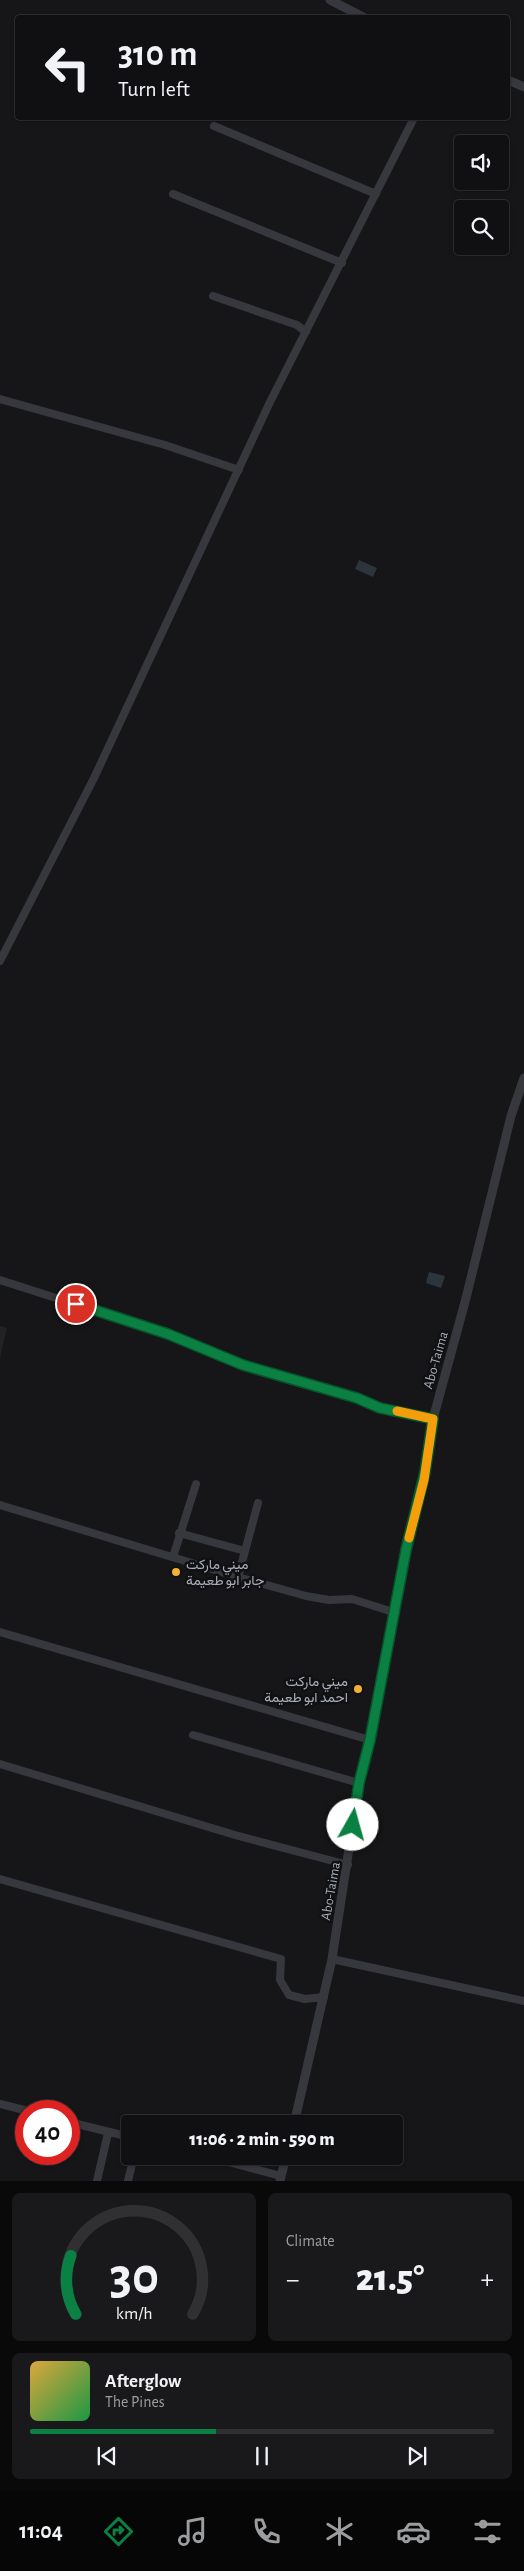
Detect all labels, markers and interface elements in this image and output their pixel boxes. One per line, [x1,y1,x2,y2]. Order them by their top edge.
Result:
icon: left [35,35,100,100]
text: 310 m [118,37,197,72]
text: Turn left [118,78,190,100]
map controls [454,135,509,255]
button: sound [454,135,509,190]
button: search [454,200,509,255]
pin [55,1283,97,1325]
icon: arrive [62,1290,90,1318]
street label: Abo-Taima [421,1330,451,1391]
place label: ميني ماركت جابر ابو طعيمة [186,1558,264,1589]
marker: ميني ماركت جابر ابو طعيمة [170,1566,182,1578]
place label: ميني ماركت احمد ابو طعيمة [264,1675,348,1706]
marker: ميني ماركت احمد ابو طعيمة [352,1683,364,1695]
position arrow [326,1798,378,1850]
street label: Abo-Taima [319,1860,343,1921]
speed limit sign: 40 [15,2100,80,2165]
text: 11:06 · 2 min · 590 m [189,2130,335,2149]
text: Climate [286,2233,335,2249]
text: 30 [109,2251,159,2303]
text: 21.5° [356,2260,424,2298]
text: − [286,2266,299,2294]
text: + [481,2266,494,2294]
text: km/h [116,2305,152,2323]
text: Afterglow [105,2372,181,2391]
text: The Pines [105,2394,165,2410]
icon: previous [93,2442,121,2470]
icon: pause [248,2442,276,2470]
icon: next [403,2442,431,2470]
icon: directions [101,2514,136,2549]
icon: music [175,2514,210,2549]
icon: phone [249,2514,284,2549]
icon: climate [322,2514,357,2549]
icon: car [396,2514,431,2549]
icon: filters [470,2514,505,2549]
text: 11:04 [19,2520,63,2542]

